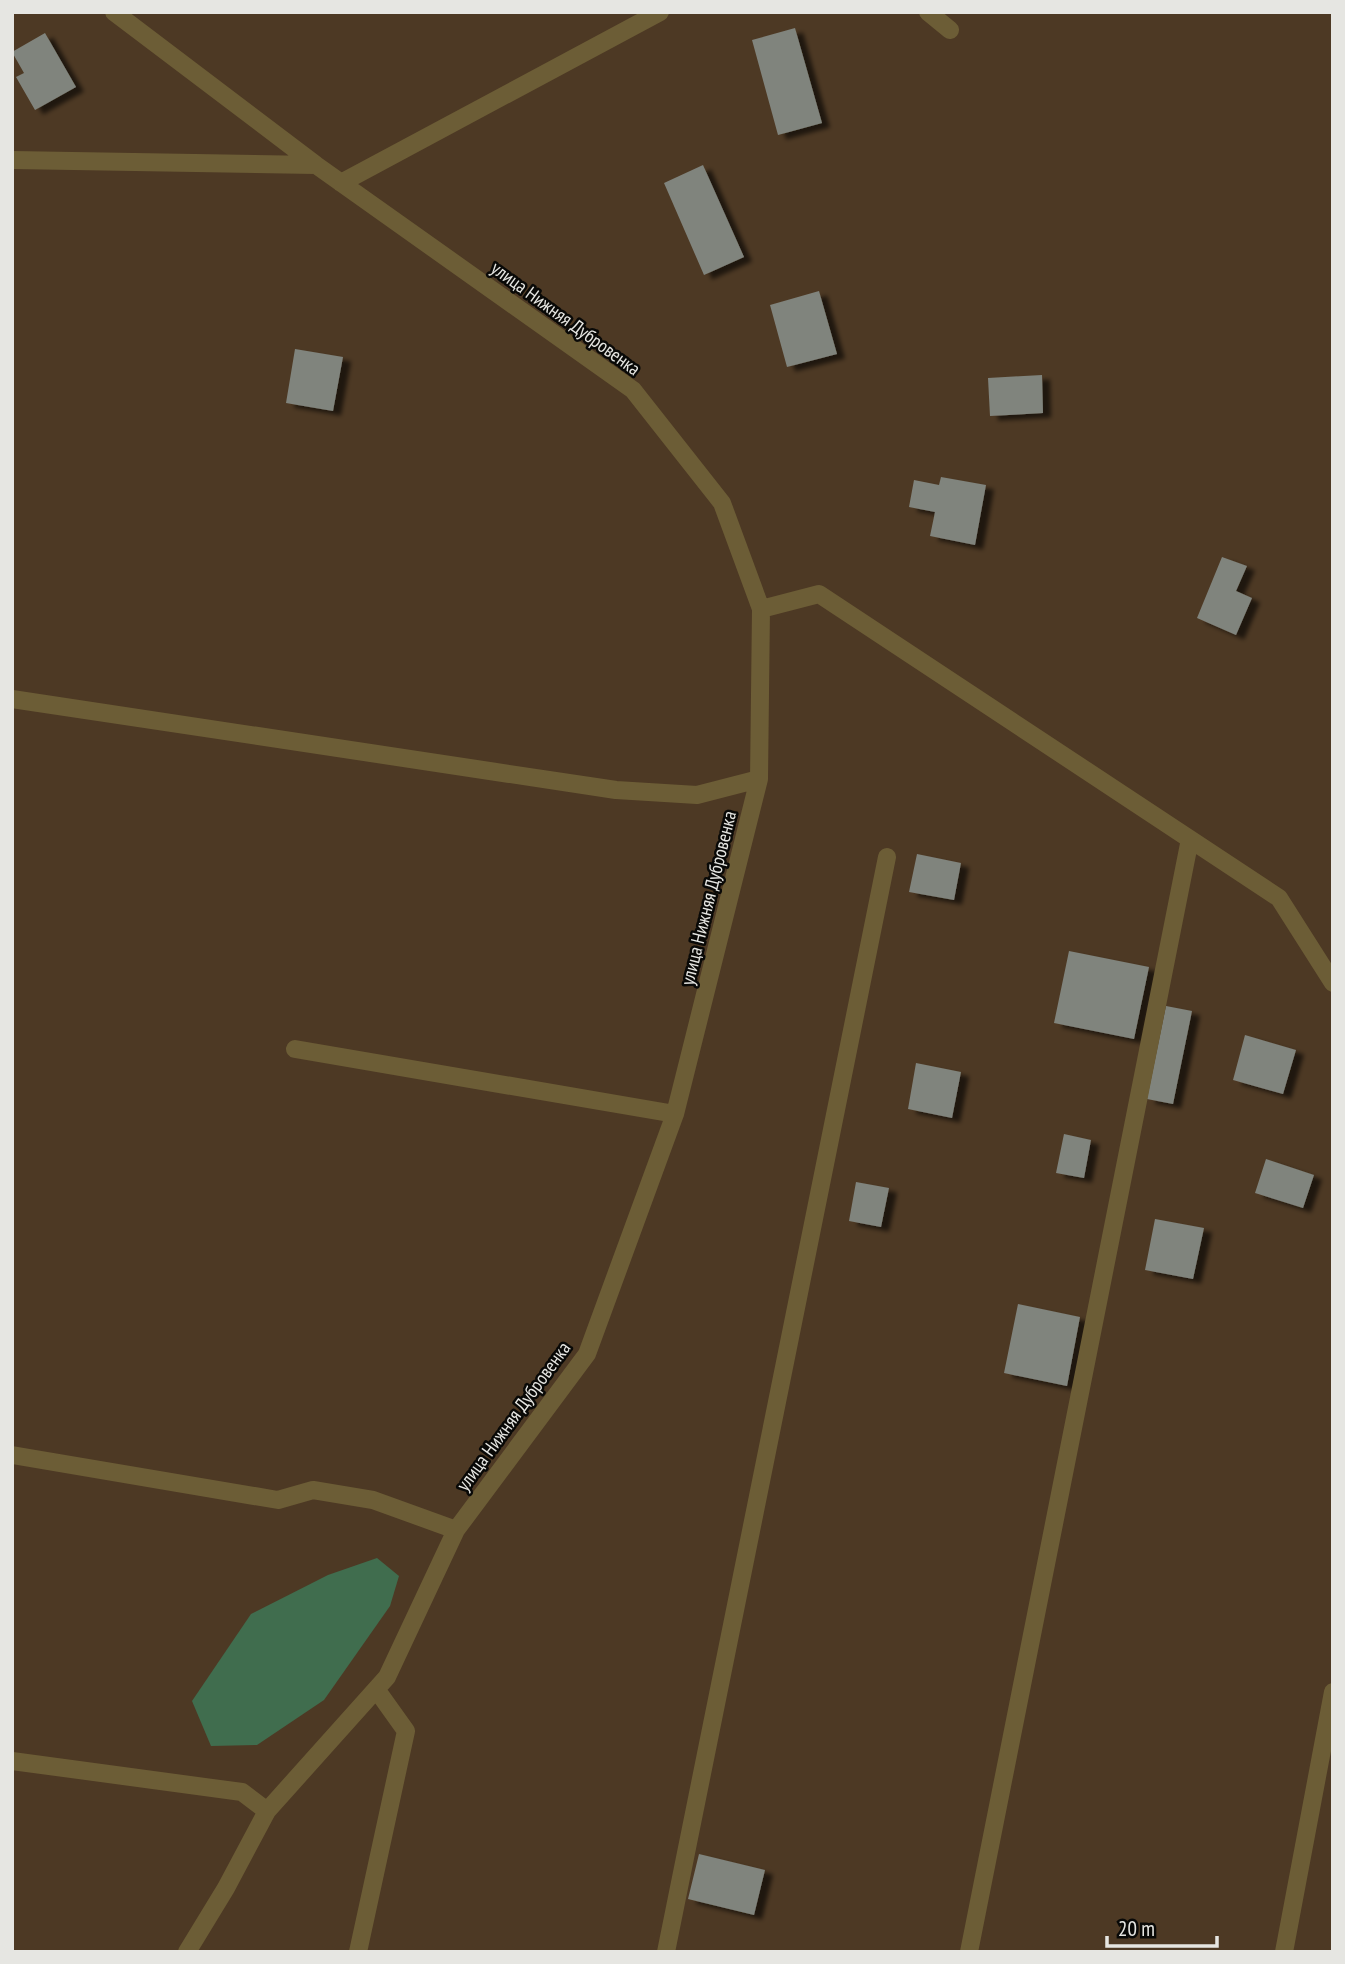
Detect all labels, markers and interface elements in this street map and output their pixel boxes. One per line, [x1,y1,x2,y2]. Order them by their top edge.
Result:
street label: улица Нижняя Дубровенка [487,256,645,380]
street label: улица Нижняя Дубровенка [675,808,741,988]
street label: улица Нижняя Дубровенка [451,1337,575,1495]
scale bar [1107,1904,1217,1948]
text: 20 m [1118,1915,1155,1942]

